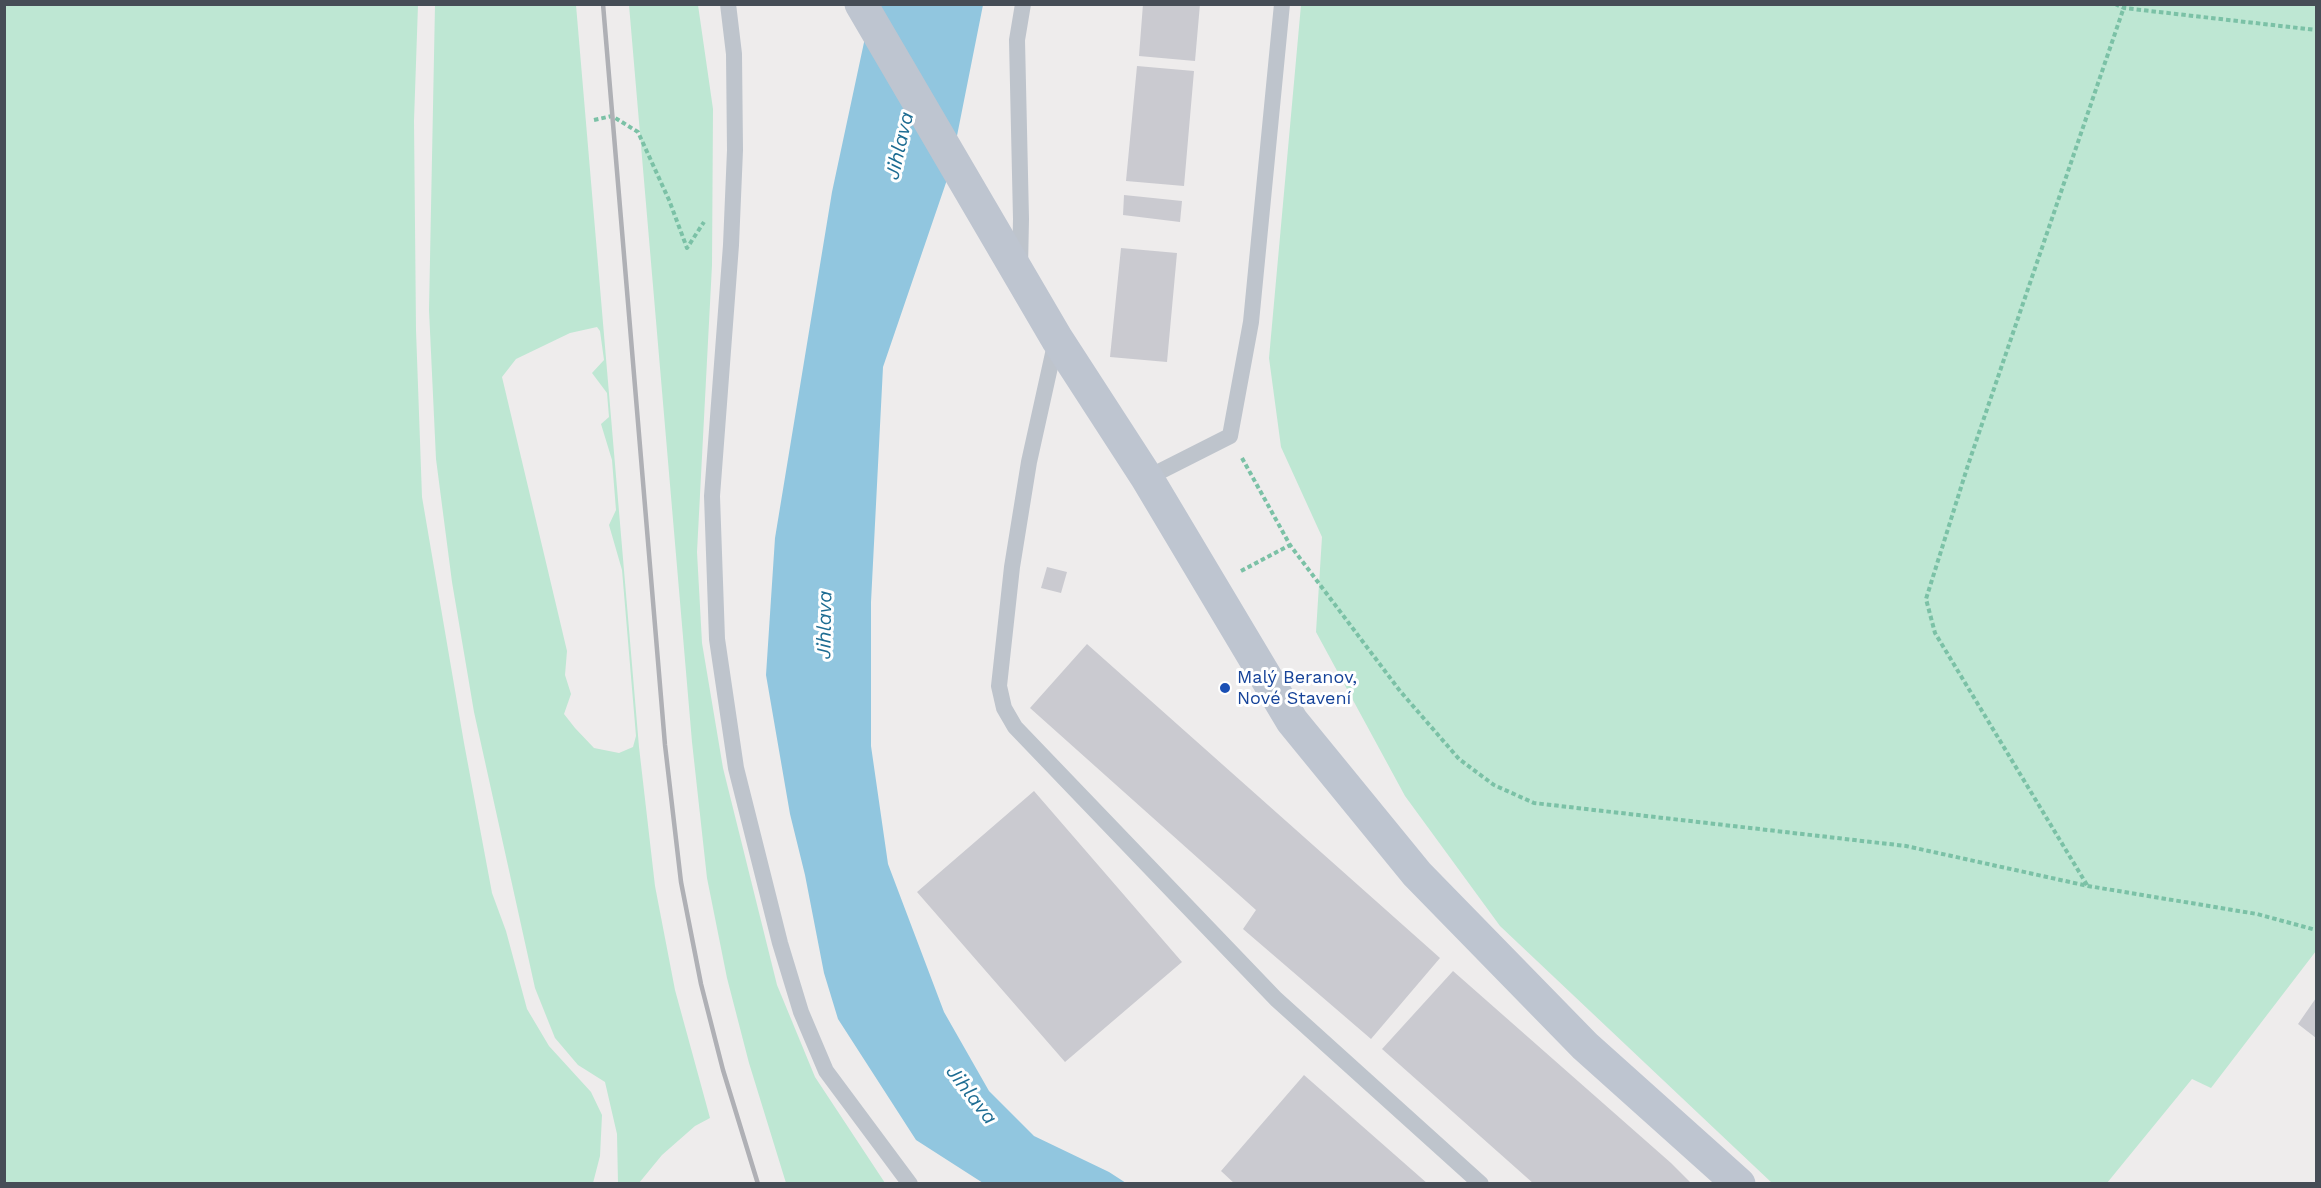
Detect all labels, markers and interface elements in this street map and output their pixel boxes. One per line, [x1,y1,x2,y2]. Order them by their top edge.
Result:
water label: Jihlava [881,110,919,182]
water label: Jihlava [812,590,838,660]
place label: Malý Beranov, Nové Stavení [1237,667,1357,710]
marker: Malý Beranov, Nové Stavení [1218,681,1232,695]
water label: Jihlava [940,1061,1002,1129]

